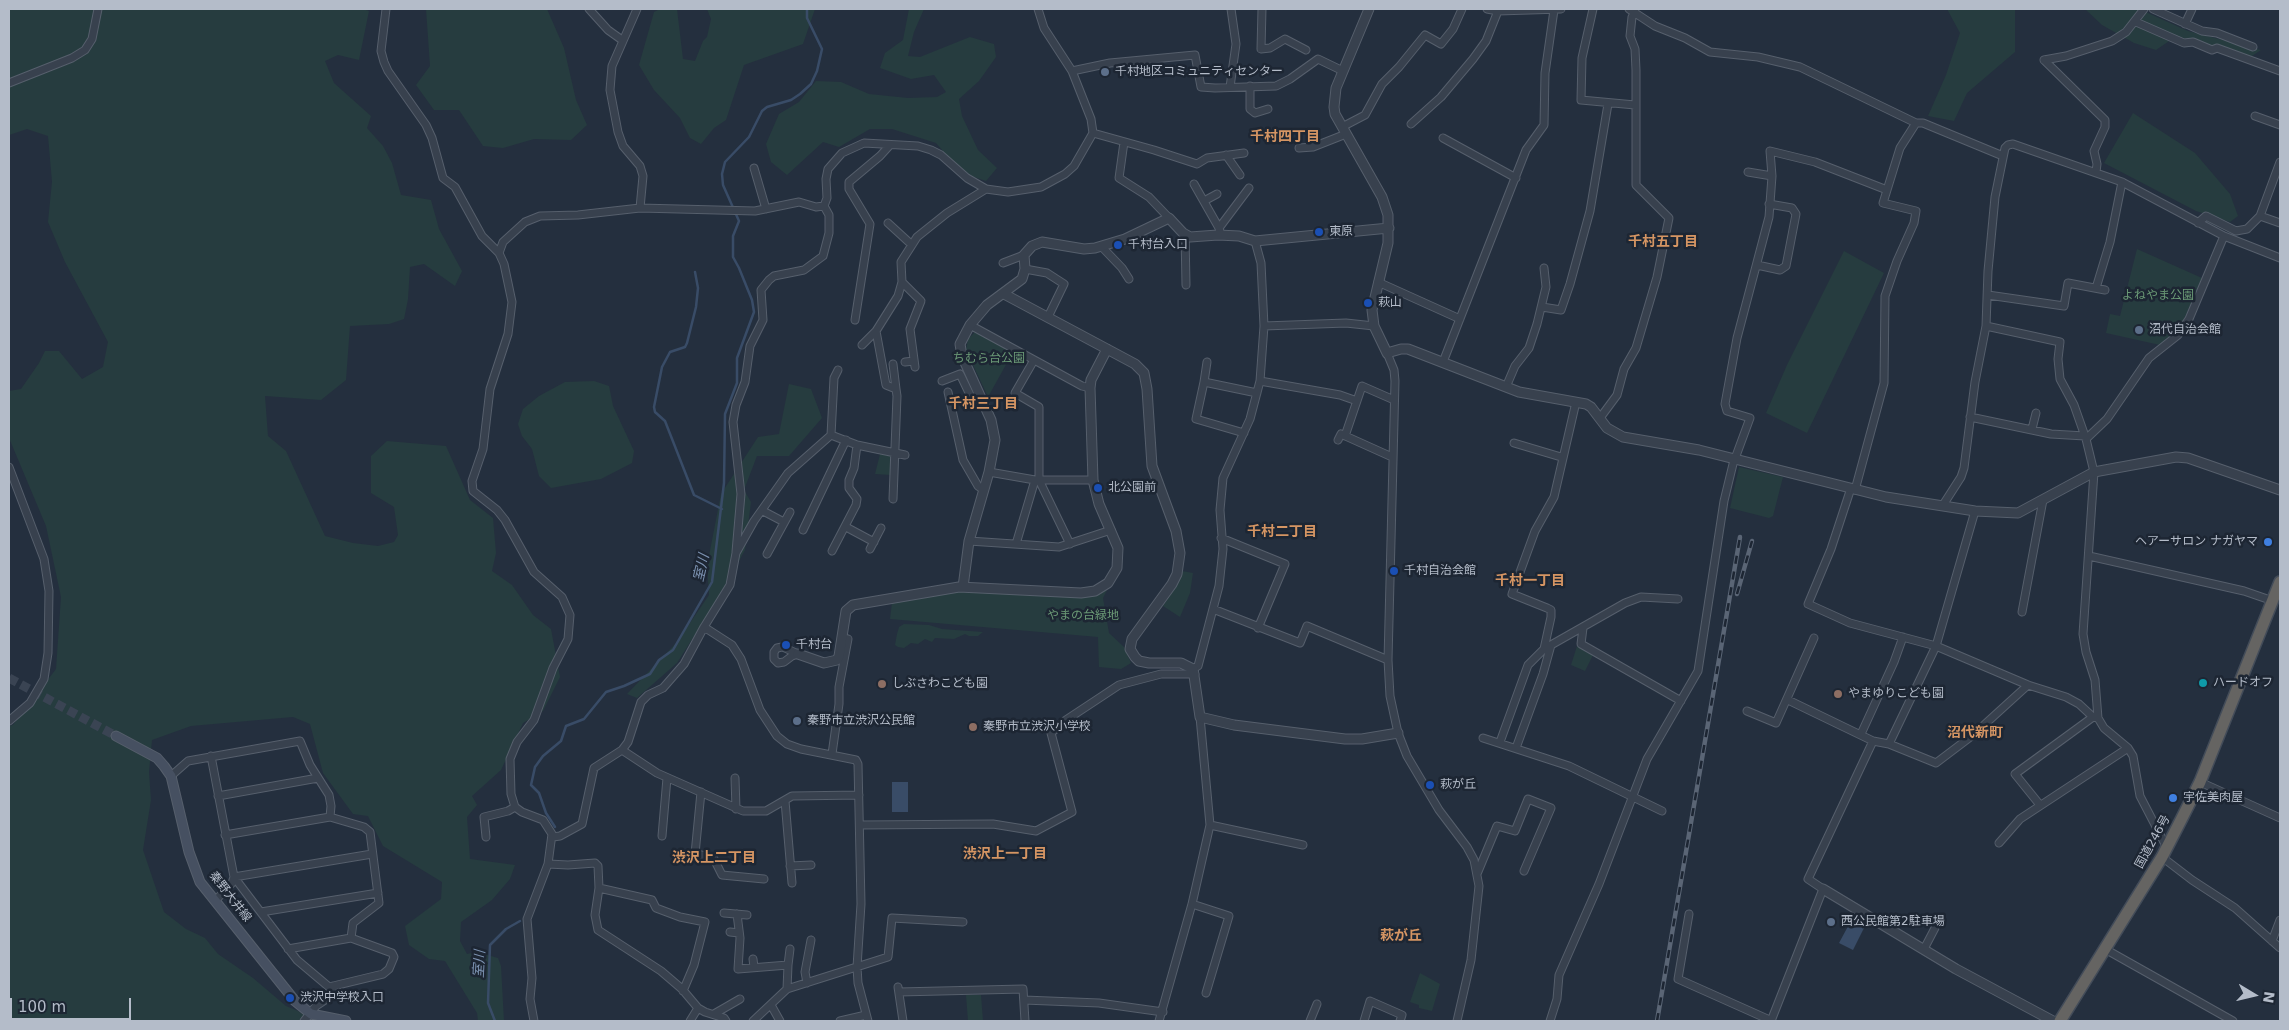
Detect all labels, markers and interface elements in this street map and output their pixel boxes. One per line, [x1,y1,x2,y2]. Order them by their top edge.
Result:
place label: 千村地区コミュニティセンター [1115,65,1283,79]
marker: 千村地区コミュニティセンター [1099,66,1111,78]
district label: 千村四丁目 [1250,129,1320,145]
place label: 東原 [1329,225,1353,239]
marker: 東原 [1313,226,1325,238]
district label: 千村五丁目 [1628,234,1698,250]
place label: 千村台入口 [1128,238,1188,252]
marker: 千村台入口 [1112,239,1124,251]
park label: よねやま公園 [2122,289,2194,303]
place label: 萩山 [1378,296,1402,310]
marker: 萩山 [1362,297,1374,309]
place label: 沼代自治会館 [2149,323,2221,337]
marker: 沼代自治会館 [2133,324,2145,336]
park label: ちむら台公園 [953,352,1025,366]
district label: 千村三丁目 [948,396,1018,412]
place label: 北公園前 [1108,481,1156,495]
marker: 北公園前 [1092,482,1104,494]
district label: 千村二丁目 [1247,524,1317,540]
place label: ヘアーサロン ナガヤマ [2135,535,2258,549]
marker: ヘアーサロン ナガヤマ [2262,536,2274,548]
water label: 室川 [691,552,713,584]
place label: 千村自治会館 [1404,564,1476,578]
marker: 千村自治会館 [1388,565,1400,577]
district label: 千村一丁目 [1495,573,1565,589]
park label: やまの台緑地 [1047,609,1119,623]
place label: 千村台 [796,638,832,652]
marker: 千村台 [780,639,792,651]
place label: ハードオフ [2213,676,2273,690]
place label: しぶさわこども園 [892,677,988,691]
marker: ハードオフ [2197,677,2209,689]
marker: しぶさわこども園 [876,678,888,690]
place label: やまゆりこども園 [1848,687,1944,701]
marker: やまゆりこども園 [1832,688,1844,700]
place label: 秦野市立渋沢公民館 [807,714,915,728]
marker: 秦野市立渋沢公民館 [791,715,803,727]
place label: 秦野市立渋沢小学校 [983,720,1091,734]
marker: 秦野市立渋沢小学校 [967,721,979,733]
district label: 沼代新町 [1947,725,2003,741]
place label: 萩が丘 [1440,778,1476,792]
marker: 萩が丘 [1424,779,1436,791]
place label: 宇佐美肉屋 [2183,791,2243,805]
marker: 宇佐美肉屋 [2167,792,2179,804]
street label: 国道246号 [2132,813,2174,871]
district label: 渋沢上一丁目 [963,846,1047,862]
district label: 渋沢上二丁目 [672,850,756,866]
street label: 秦野大井線 [206,869,254,925]
place label: 西公民館第2駐車場 [1841,915,1945,929]
marker: 西公民館第2駐車場 [1825,916,1837,928]
district label: 萩が丘 [1380,928,1422,944]
water label: 室川 [471,950,489,978]
north arrow [2229,970,2279,1020]
scale bar [12,988,134,1020]
text: N [2260,990,2278,1004]
place label: 渋沢中学校入口 [300,991,384,1005]
marker: 渋沢中学校入口 [284,992,296,1004]
text: 100 m [18,998,66,1016]

